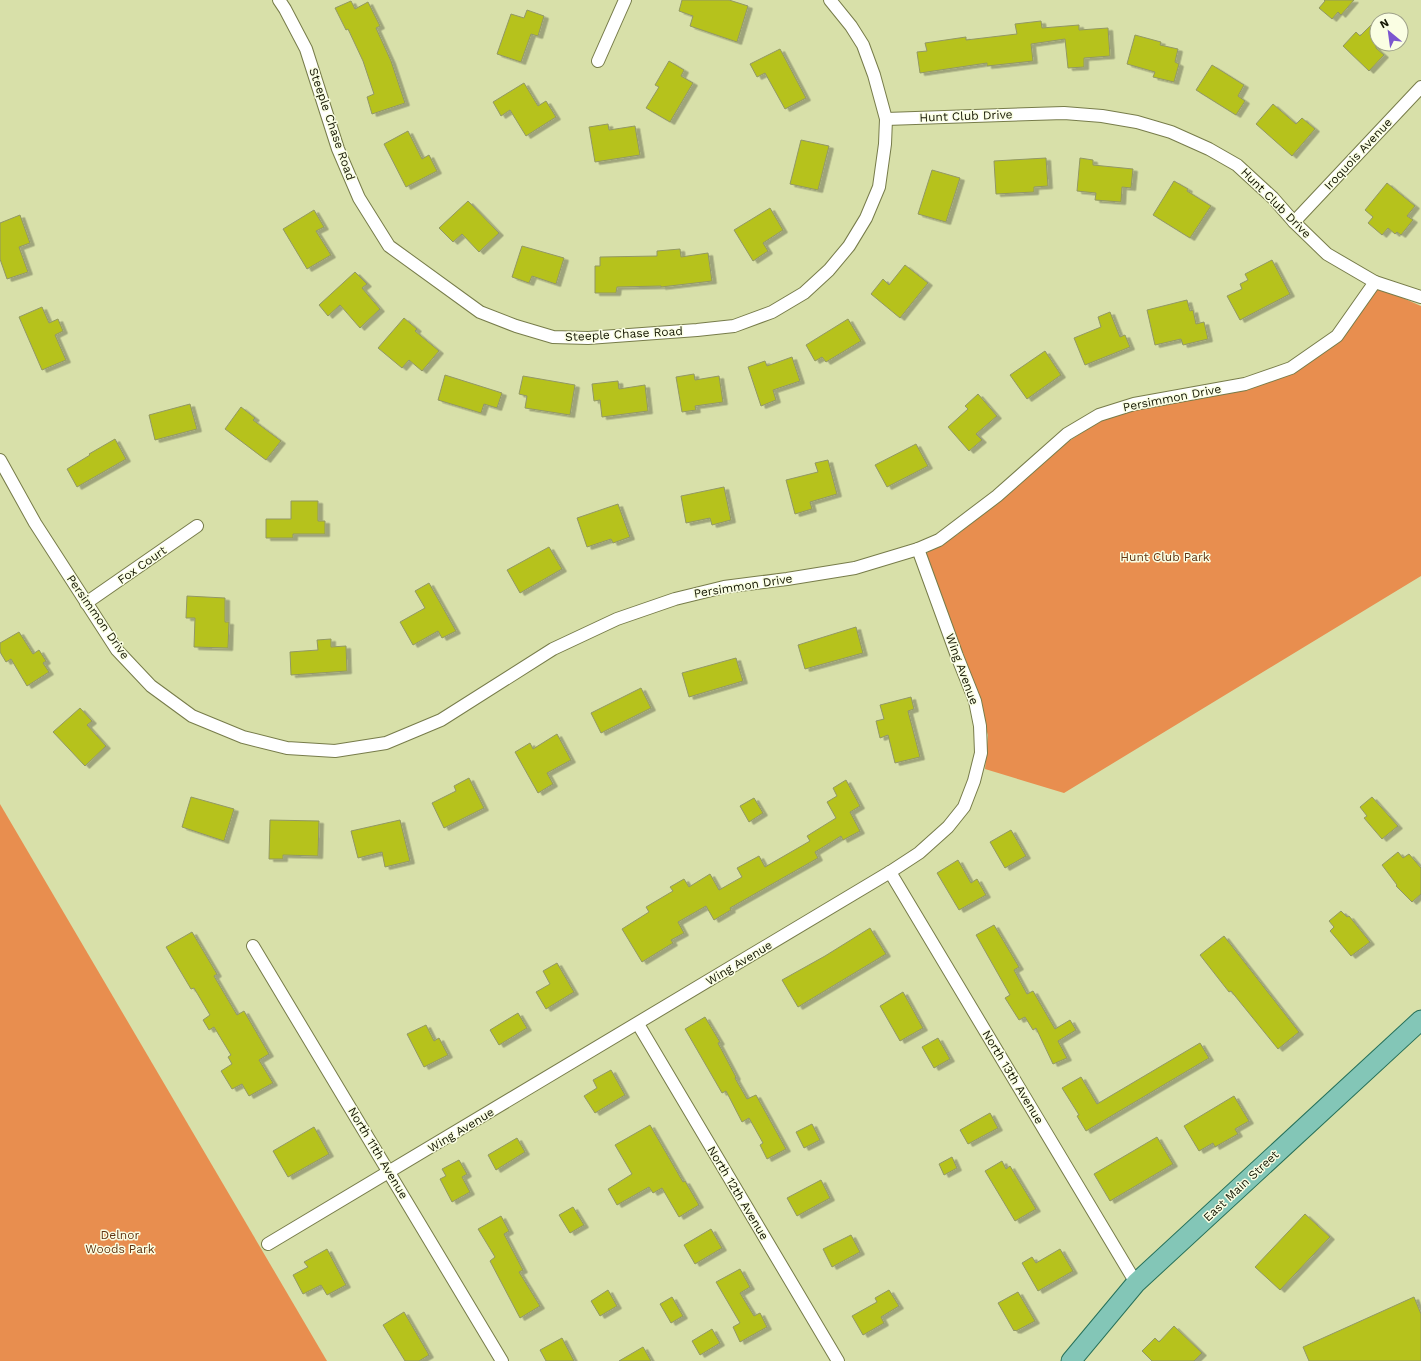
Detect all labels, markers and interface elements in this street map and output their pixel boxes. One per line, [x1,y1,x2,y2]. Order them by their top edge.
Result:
north arrow [1369,12,1409,52]
text: N [1378,16,1391,31]
street label: Steeple Chase Road [306,66,358,182]
street label: Hunt Club Drive [919,107,1013,125]
street label: Iroquois Avenue [1321,115,1395,193]
street label: Hunt Club Drive [1238,165,1314,241]
street label: Steeple Chase Road [565,324,683,344]
street label: Persimmon Drive [1122,382,1222,414]
street label: Fox Court [115,543,169,587]
park label: Hunt Club Park [1120,550,1210,564]
street label: Persimmon Drive [693,571,793,601]
street label: Persimmon Drive [64,572,132,662]
street label: Wing Avenue [943,632,981,707]
street label: Wing Avenue [703,938,775,988]
street label: North 13th Avenue [979,1028,1047,1127]
street label: North 11th Avenue [345,1105,411,1202]
street label: Wing Avenue [425,1105,497,1155]
street label: North 12th Avenue [704,1144,772,1243]
street label: East Main Street [1200,1148,1282,1224]
park label: Delnor Woods Park [85,1228,155,1256]

